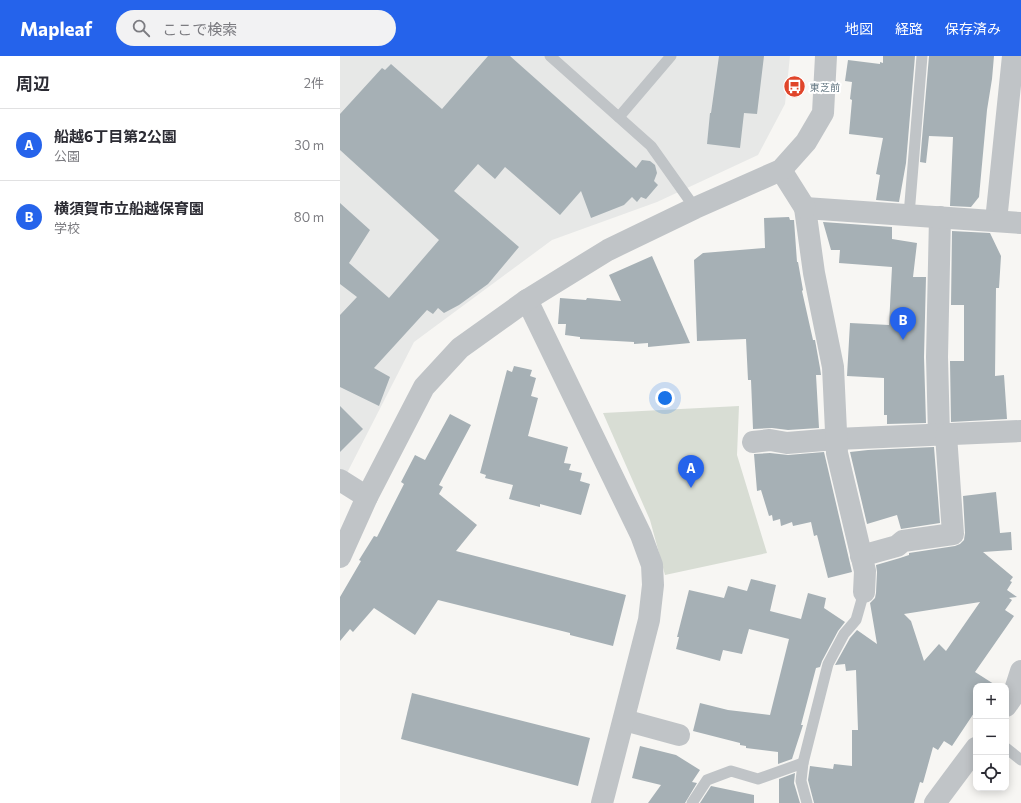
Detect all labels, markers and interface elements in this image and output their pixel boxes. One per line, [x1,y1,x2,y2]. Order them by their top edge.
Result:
search box [116,10,396,46]
text: Mapleaf [20,17,92,40]
icon: search [130,17,152,39]
text: ここで検索 [162,20,237,38]
text: 地図 [845,20,873,37]
text: 経路 [895,20,923,37]
text: 保存済み [945,20,1001,37]
text: 周辺 [16,73,50,94]
bus stop icon: 東芝前 [781,74,807,100]
text: 2件 [304,75,324,91]
place label: 東芝前 [810,81,840,93]
text: 船越6丁目第2公園 [54,127,177,145]
text: A [24,137,34,153]
text: 30 m [294,137,324,153]
text: 公園 [54,148,80,164]
text: 横須賀市立船越保育園 [54,199,204,217]
text: B [25,209,33,225]
text: 80 m [294,209,324,225]
text: 学校 [54,220,80,236]
pin: B [890,307,916,340]
your location [655,388,675,408]
pin: A [678,455,704,488]
map controls [973,683,1009,791]
button: + [973,683,1009,719]
button: − [973,719,1009,755]
button: locate [973,755,1009,791]

